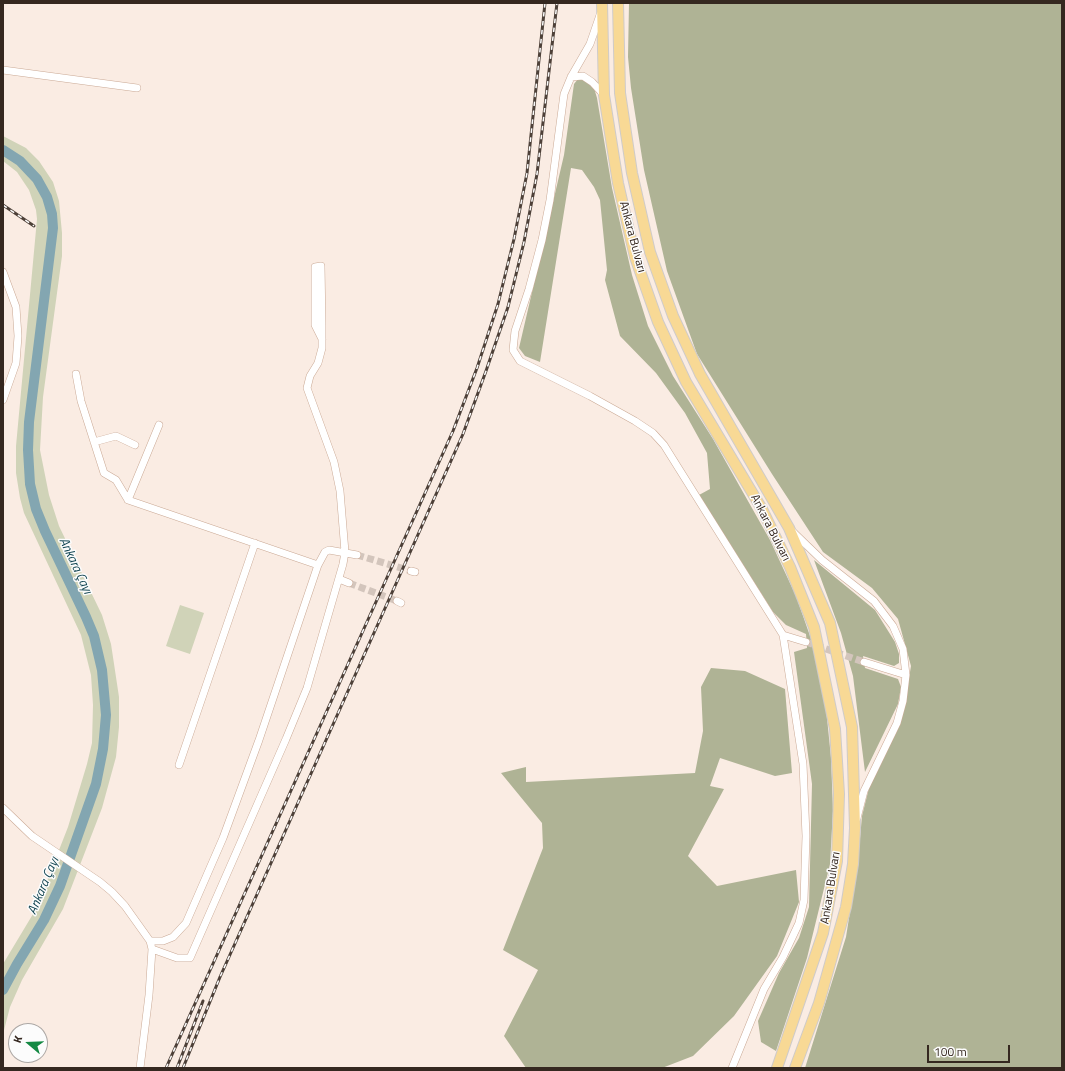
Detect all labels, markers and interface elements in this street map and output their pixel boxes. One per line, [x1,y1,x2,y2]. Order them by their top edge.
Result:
street label: Ankara Bulvarı [616,200,648,274]
street label: Ankara Bulvarı [747,492,793,564]
water label: Ankara Çayı [55,535,95,597]
street label: Ankara Bulvarı [818,851,844,925]
water label: Ankara Çayı [25,855,63,917]
north arrow [8,1023,48,1063]
text: K [9,1034,26,1045]
scale bar [929,1037,1012,1063]
text: 100 m [934,1042,967,1061]

